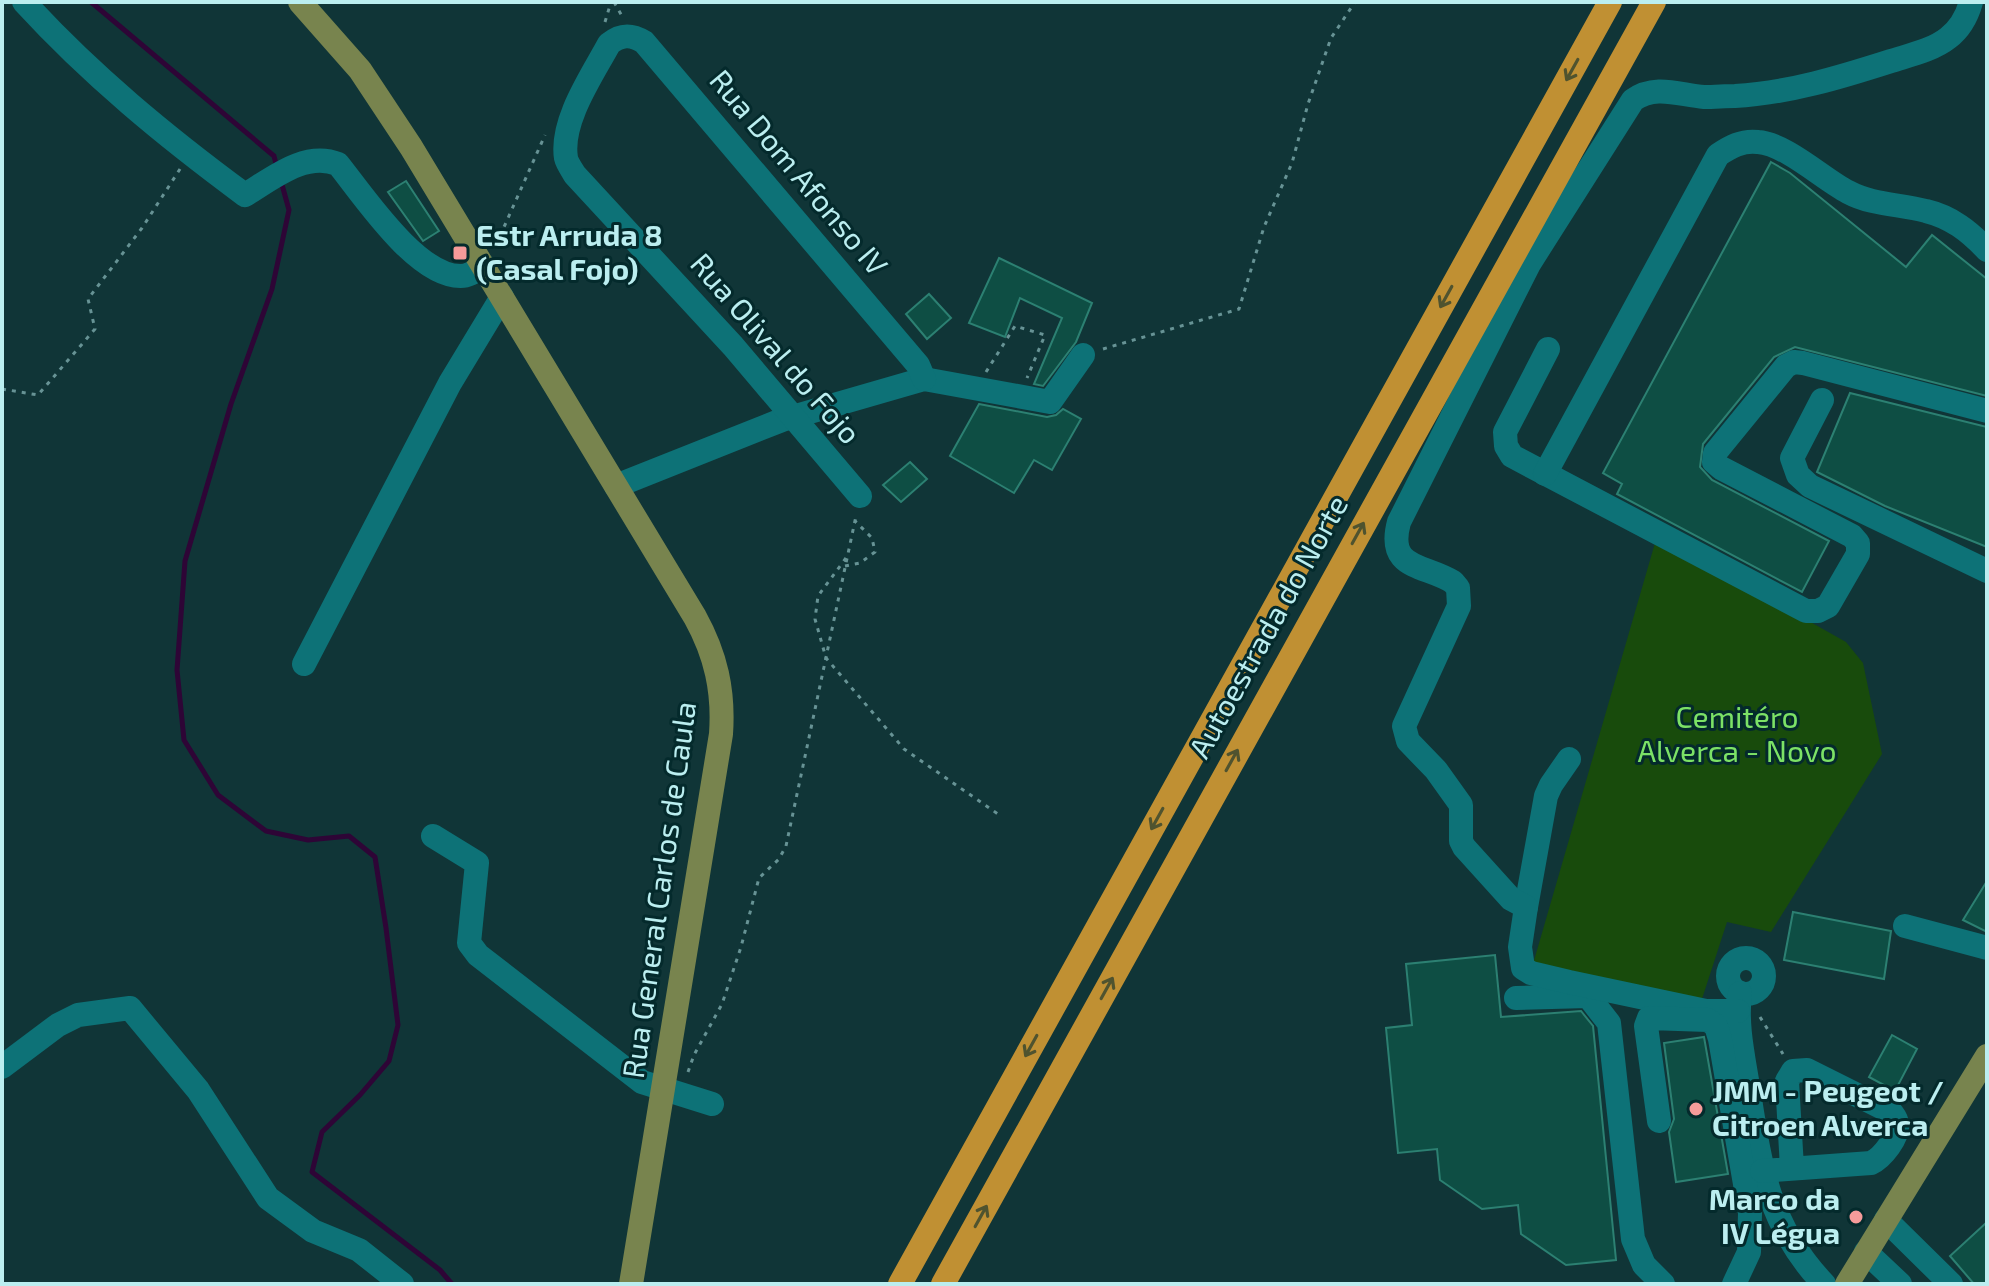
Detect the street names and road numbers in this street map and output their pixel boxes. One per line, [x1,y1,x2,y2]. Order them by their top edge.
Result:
street label: Rua Dom Afonso IV [703,62,896,282]
street label: Rua Olival do Fojo [684,245,869,450]
street label: Autoestrada do Norte [1180,488,1354,764]
street label: Rua General Carlos de Caula [614,699,702,1080]

